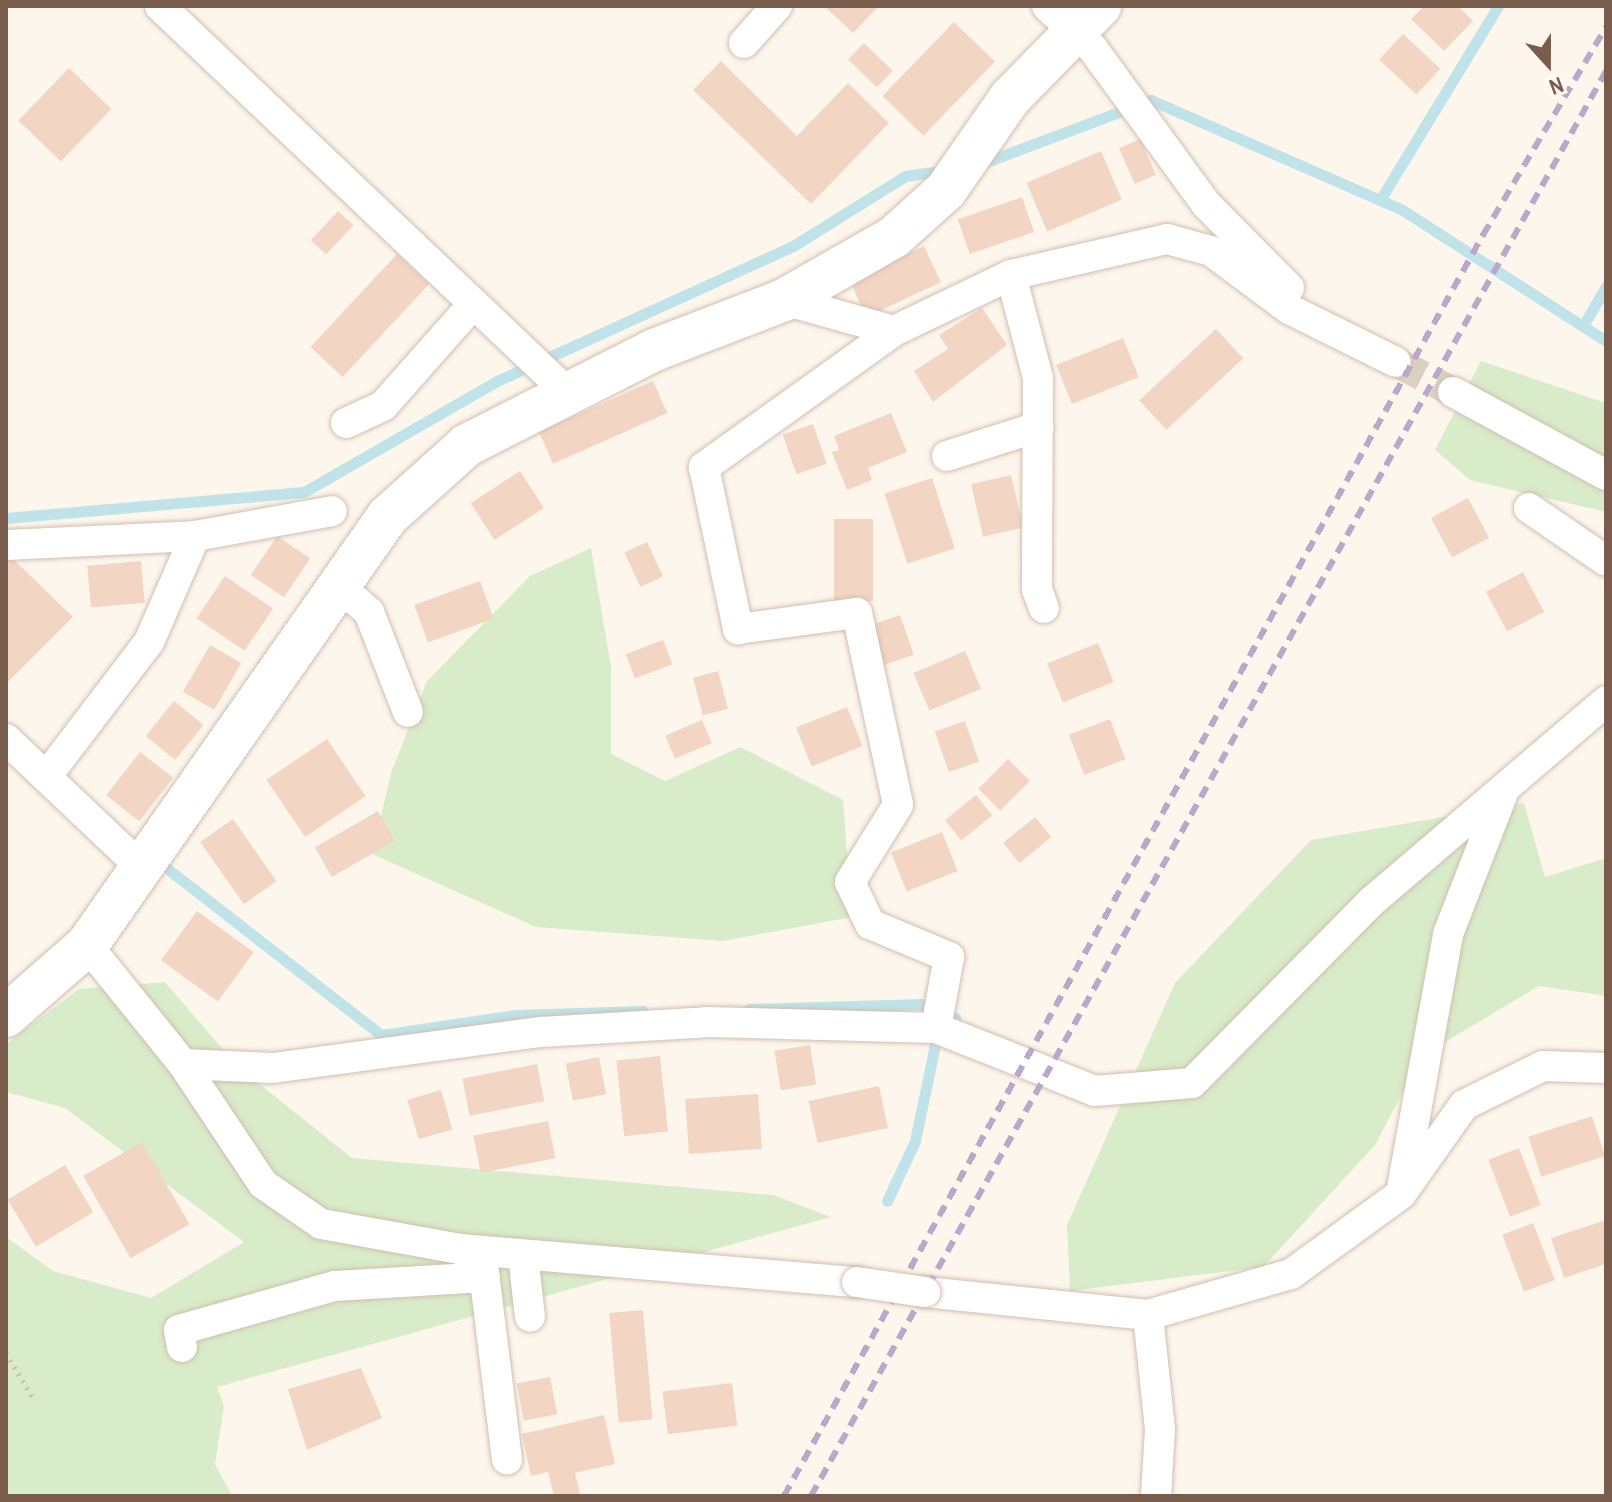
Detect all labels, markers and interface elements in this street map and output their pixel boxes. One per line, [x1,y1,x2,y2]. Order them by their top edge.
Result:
north arrow [1508,24,1588,104]
text: N [1545,70,1568,103]

